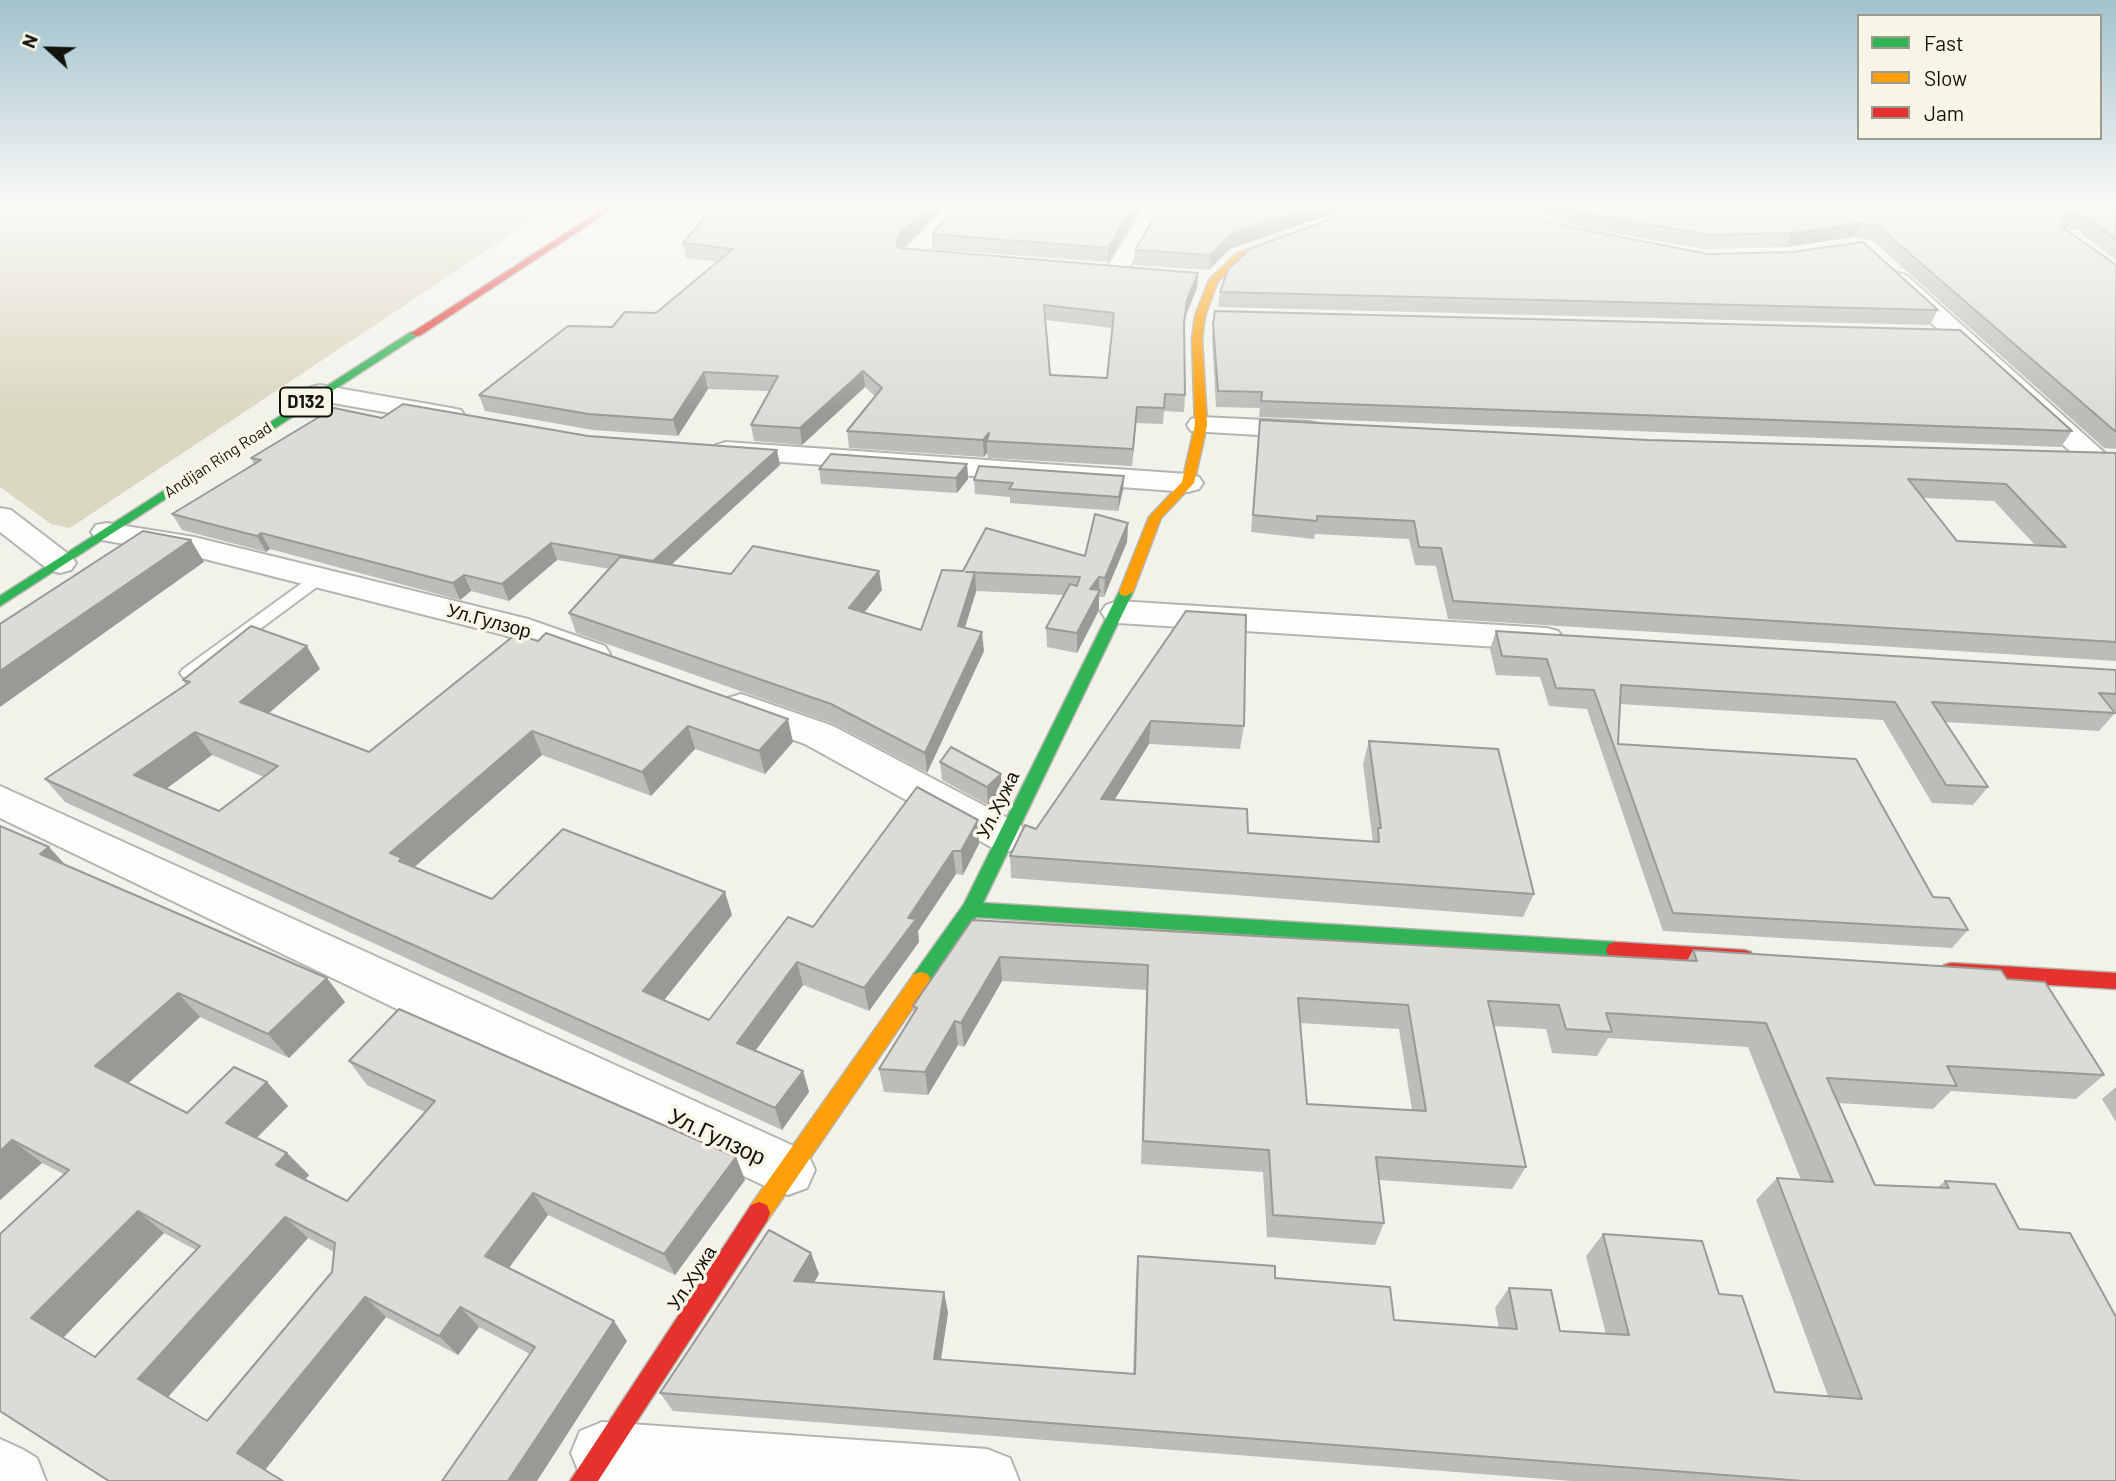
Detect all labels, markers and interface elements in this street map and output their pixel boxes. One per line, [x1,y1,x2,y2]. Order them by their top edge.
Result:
north arrow [14,14,84,84]
legend [1857,14,2102,140]
text: Fast [1924,30,1964,55]
text: N [16,31,42,51]
text: Slow [1924,65,1967,90]
text: Jam [1924,100,1964,125]
road number: D132 [280,388,332,416]
street label: Andijan Ring Road [161,418,275,502]
street label: Ул.Гулзор [445,599,533,643]
street label: Ул.Хужа [972,767,1024,843]
street label: Ул.Гулзор [664,1102,770,1172]
street label: Ул.Хужа [663,1241,721,1315]

